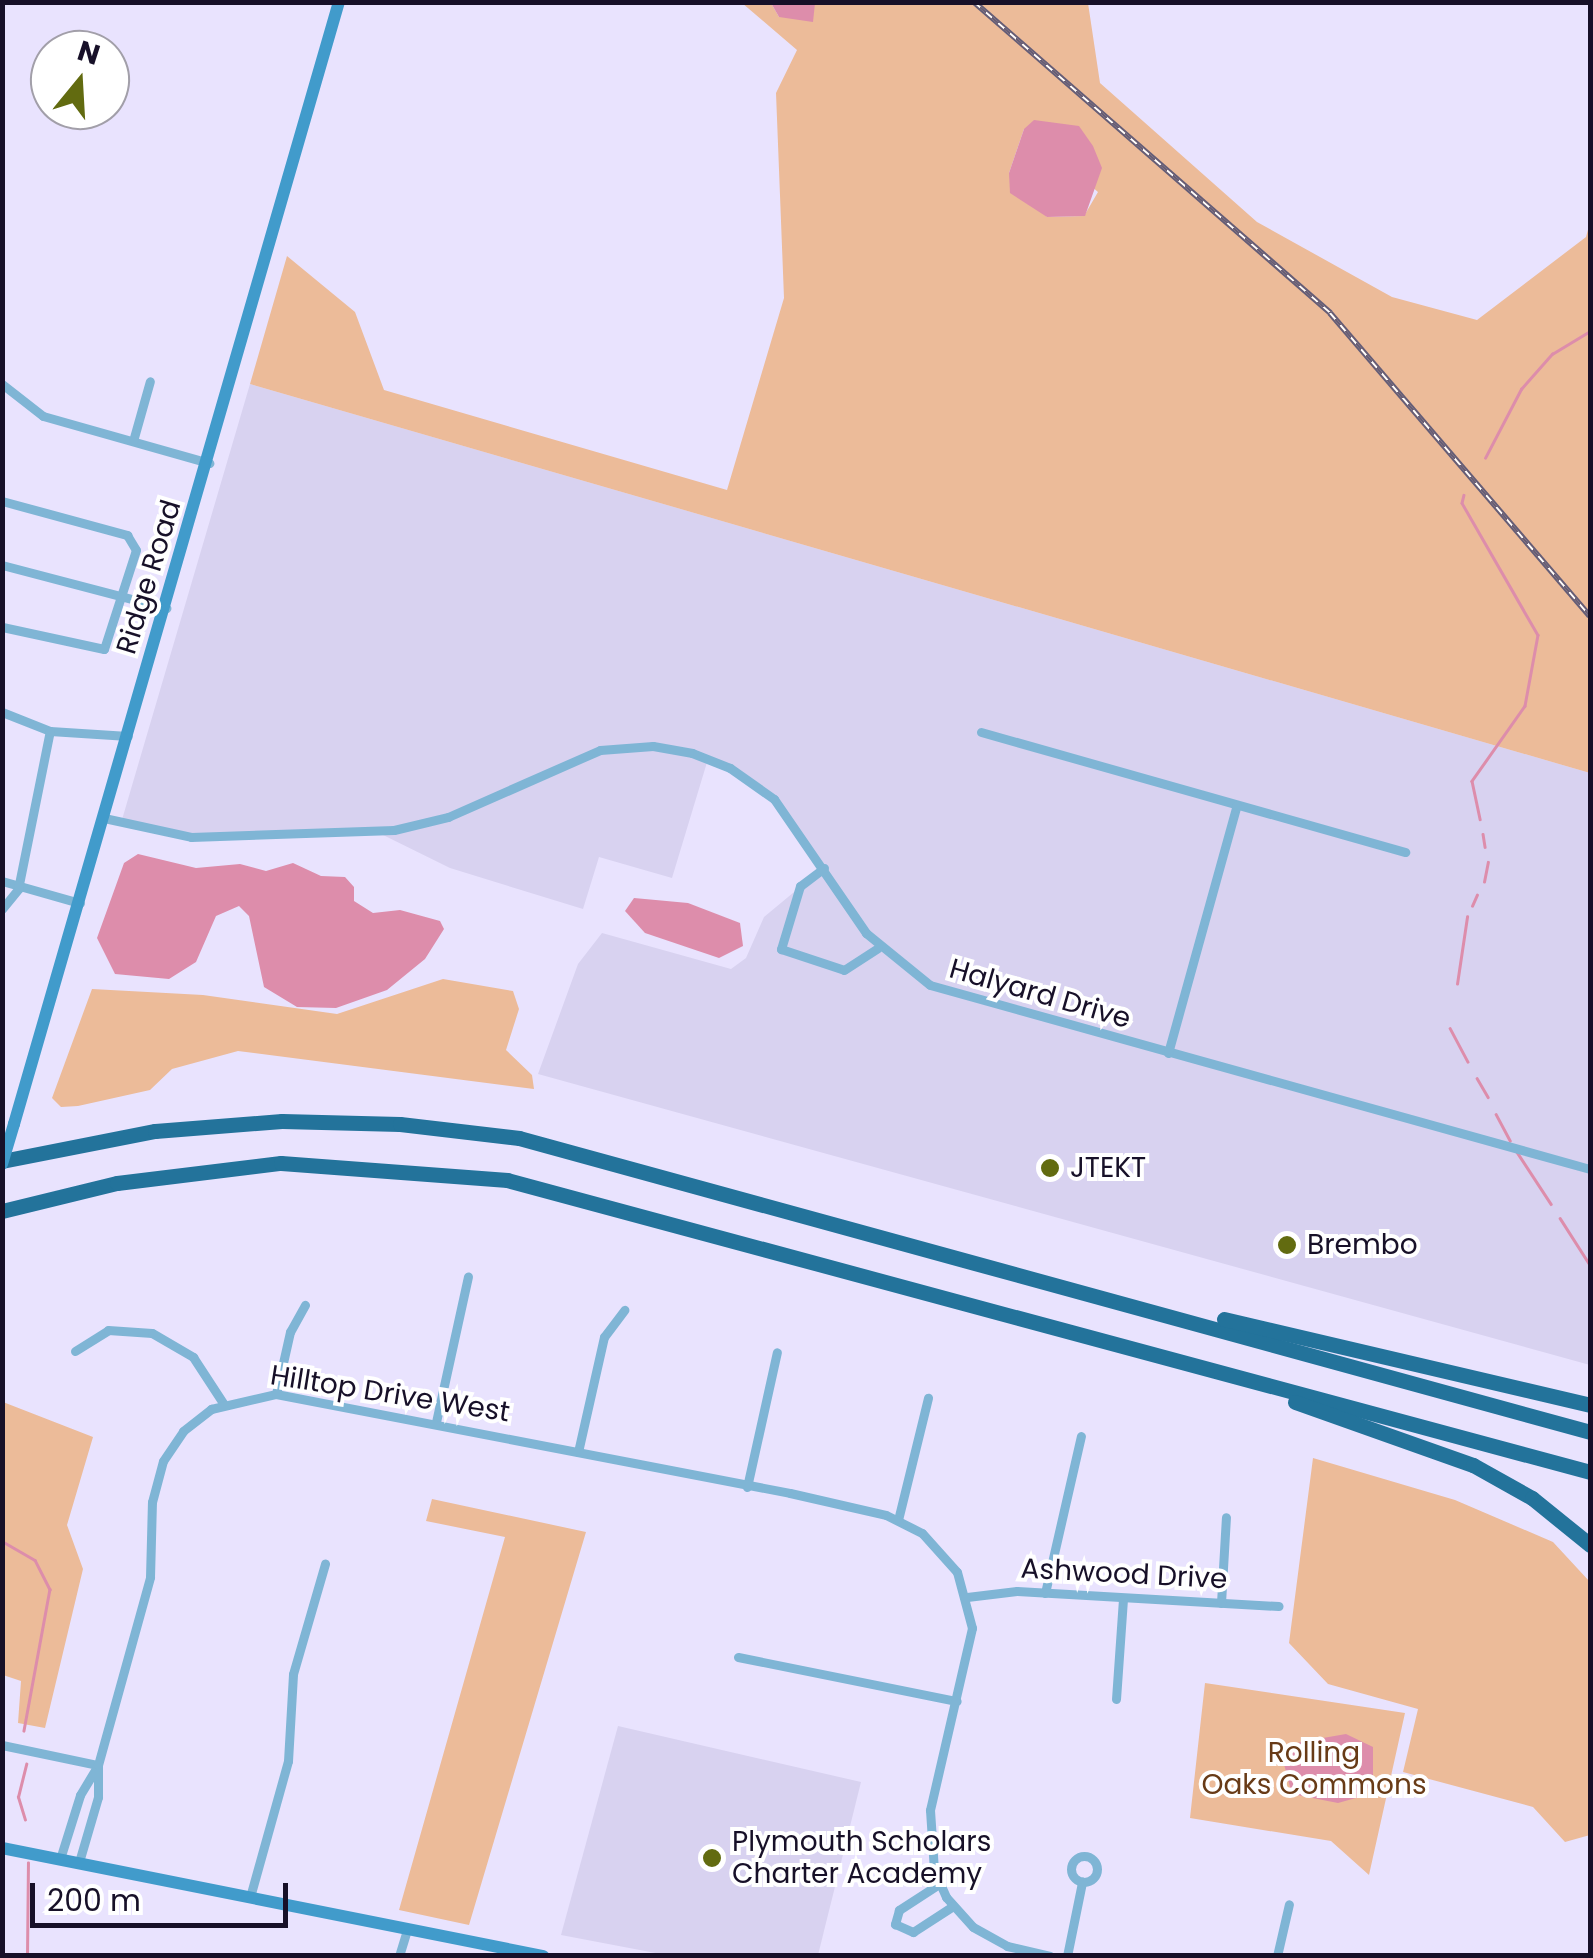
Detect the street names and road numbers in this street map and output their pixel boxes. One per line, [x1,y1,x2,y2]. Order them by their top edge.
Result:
street label: Ridge Road [110,496,188,658]
street label: Halyard Drive [946,952,1134,1036]
street label: Hilltop Drive West [268,1358,512,1430]
street label: Ashwood Drive [1020,1552,1228,1596]

